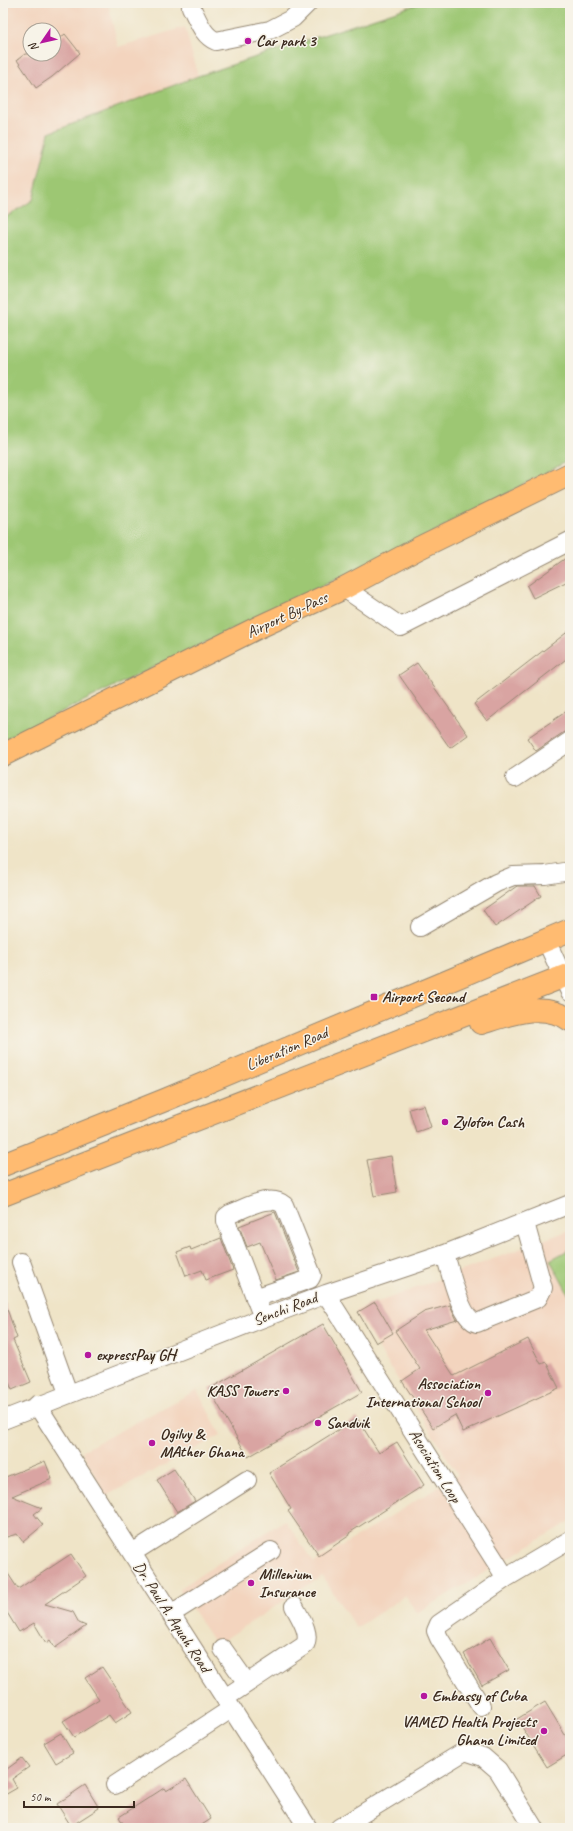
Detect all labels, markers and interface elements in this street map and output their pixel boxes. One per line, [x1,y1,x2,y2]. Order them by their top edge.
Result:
north arrow [22,22,62,62]
place label: Car park 3 [256,31,318,51]
marker: Car park 3 [243,36,253,46]
text: N [25,39,41,54]
street label: Airport By-Pass [243,587,332,642]
place label: Airport Second [382,987,467,1007]
marker: Airport Second [369,992,379,1002]
street label: Liberation Road [243,1022,333,1075]
place label: Zylofon Cash [453,1112,525,1132]
marker: Zylofon Cash [440,1117,450,1127]
street label: Senchi Road [250,1287,322,1330]
place label: expressPay GH [96,1345,178,1365]
marker: expressPay GH [83,1350,93,1360]
place label: Association International School [366,1374,483,1412]
place label: KASS Towers [206,1381,279,1401]
marker: KASS Towers [281,1386,291,1396]
marker: Association International School [483,1388,493,1398]
place label: Sandvik [326,1413,371,1433]
marker: Sandvik [313,1418,323,1428]
place label: Ogilvy & MAther Ghana [160,1424,245,1462]
street label: Asociation Loop [404,1425,466,1507]
marker: Ogilvy & MAther Ghana [147,1438,157,1448]
street label: Dr. Paul A. Aquah Road [129,1558,217,1678]
place label: Millenium Insurance [259,1564,317,1602]
marker: Millenium Insurance [246,1578,256,1588]
place label: Embassy of Cuba [432,1686,528,1706]
marker: Embassy of Cuba [419,1691,429,1701]
place label: VAMED Health Projects Ghana Limited [402,1712,539,1750]
marker: VAMED Health Projects Ghana Limited [539,1726,549,1736]
scale bar [24,1783,134,1809]
text: 50 m [30,1789,52,1805]

